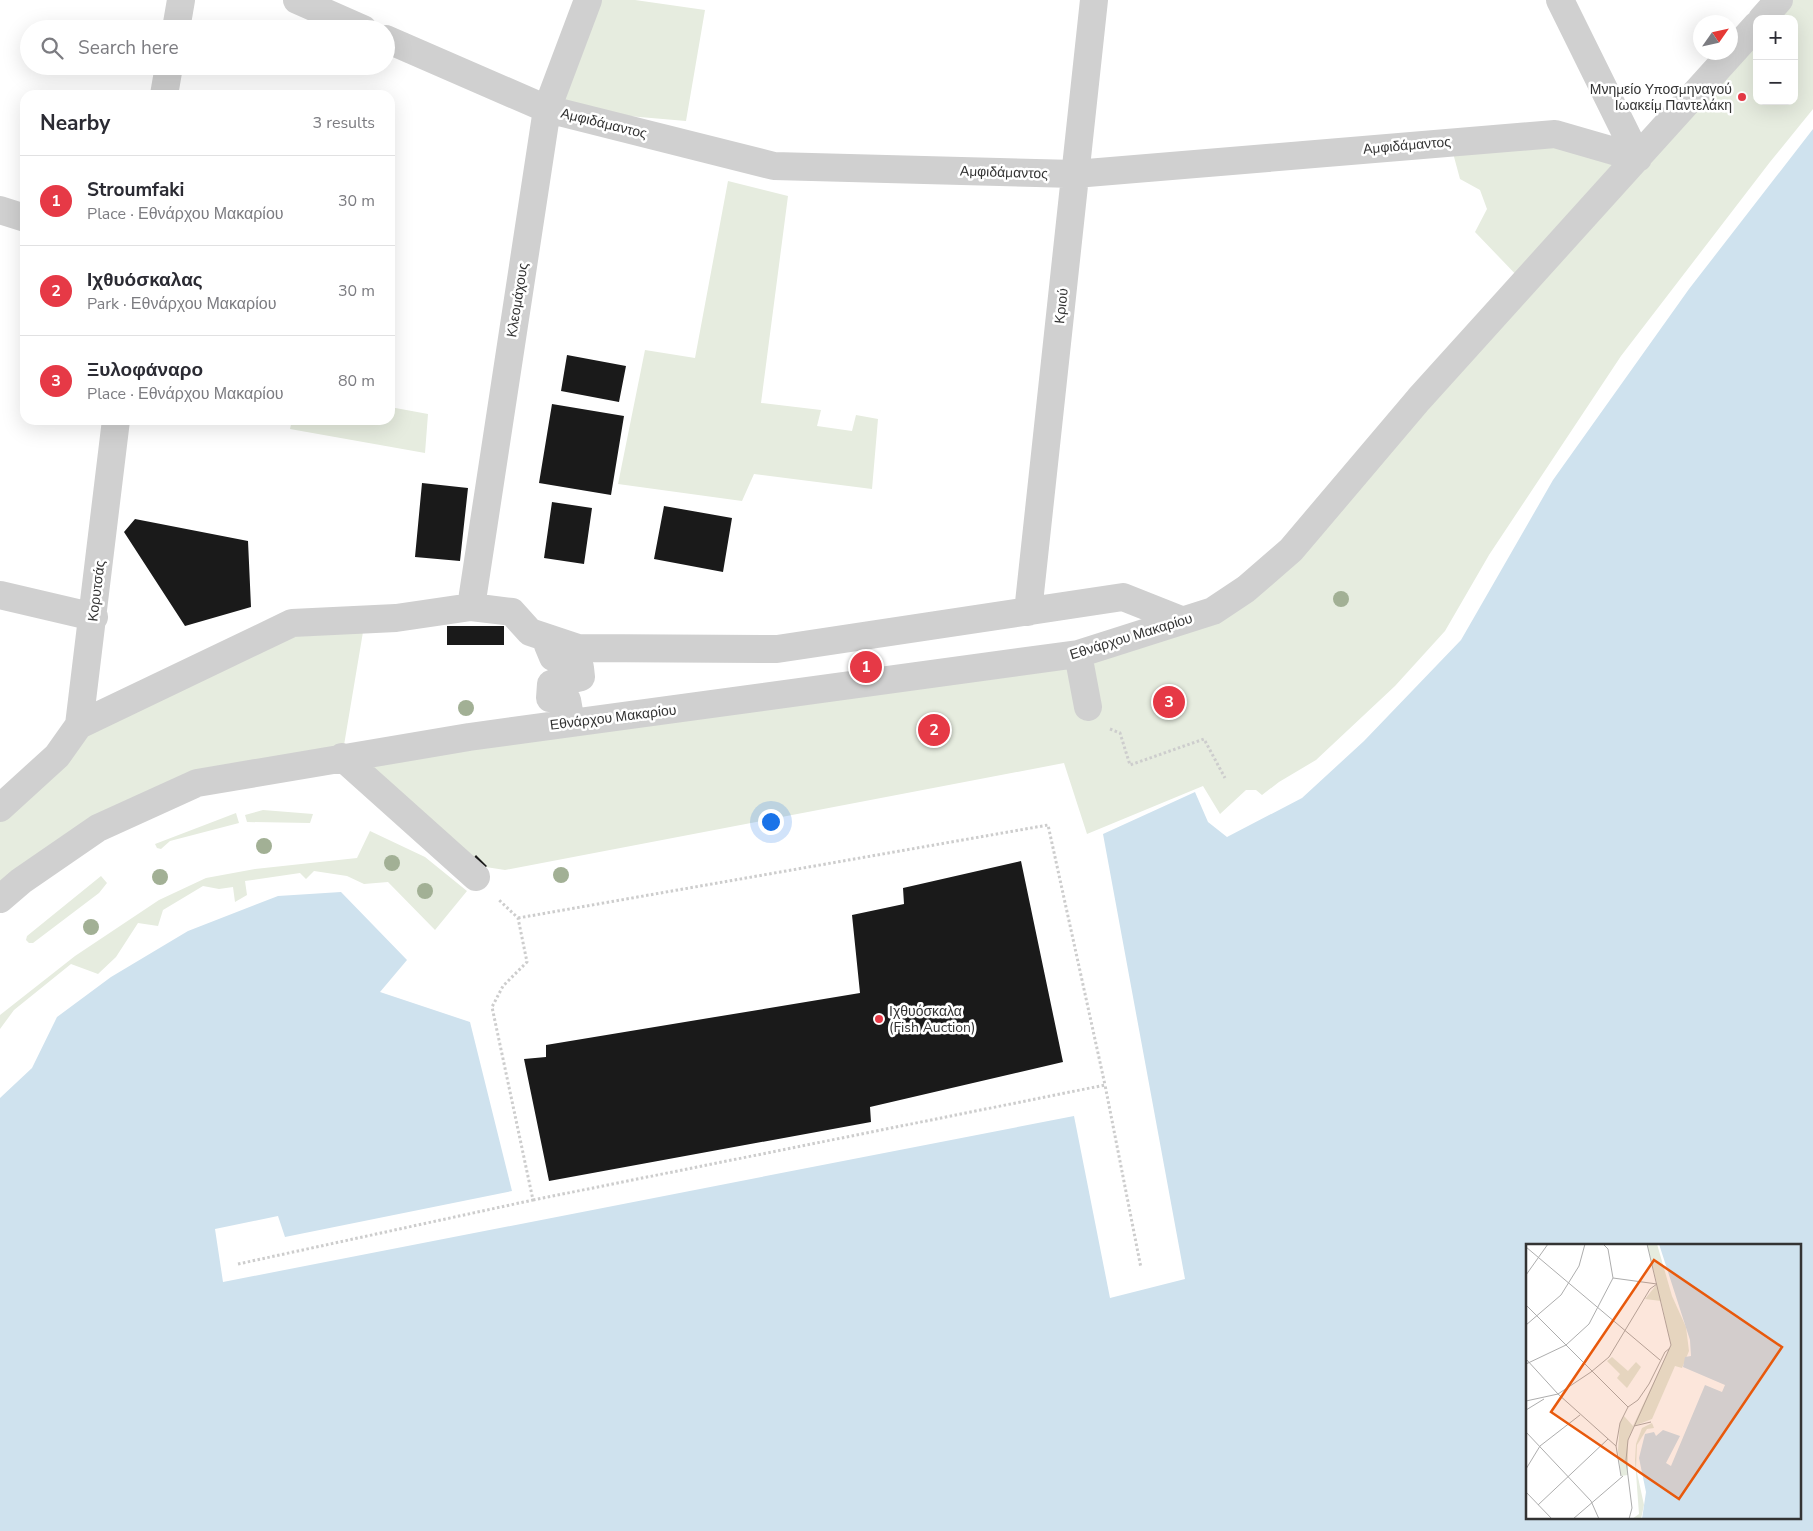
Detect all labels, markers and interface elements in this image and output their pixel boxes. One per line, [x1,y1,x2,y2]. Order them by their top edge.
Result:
north arrow [1693,15,1738,60]
map controls [1753,15,1798,105]
button: + [1753,15,1798,60]
search box [20,20,395,75]
icon: search [38,34,66,62]
text: Search here [78,35,179,61]
button: − [1753,60,1798,105]
place label: Μνημείο Υποσμηναγού Ιωακείμ Παντελάκη [1590,80,1732,115]
marker: Μνημείο Υποσμηναγού Ιωακείμ Παντελάκη [1736,91,1748,103]
street label: Αμφιδάμαντος [559,104,649,143]
text: Nearby [40,109,110,137]
text: 3 results [313,112,375,134]
street label: Αμφιδάμαντος [1362,132,1452,159]
street label: Αμφιδάμαντος [960,161,1049,184]
text: Stroumfaki [87,177,184,203]
text: 1 [51,190,61,212]
text: 30 m [338,190,375,212]
text: Place · Εθνάρχου Μακαρίου [87,203,284,225]
street label: Κλεομάχους [502,261,533,339]
text: Ιχθυόσκαλας [87,267,203,293]
text: 2 [51,280,61,302]
text: 30 m [338,280,375,302]
street label: Κριού [1050,287,1073,325]
text: Park · Εθνάρχου Μακαρίου [87,293,276,315]
text: Ξυλοφάναρο [87,357,203,383]
text: 3 [51,370,61,392]
text: 80 m [338,370,375,392]
text: Place · Εθνάρχου Μακαρίου [87,383,284,405]
street label: Κορυτσάς [83,559,110,623]
street label: Εθνάρχου Μακαρίου [1067,609,1195,664]
pin: 1 [850,648,882,686]
pin: 3 [1153,683,1185,721]
street label: Εθνάρχου Μακαρίου [549,700,677,735]
pin: 2 [918,711,950,749]
your location [758,809,784,835]
place label: Ιχθυόσκαλα (Fish Auction) [889,1002,976,1037]
marker: Ιχθυόσκαλα (Fish Auction) [873,1013,885,1025]
inset map [1526,1244,1800,1518]

